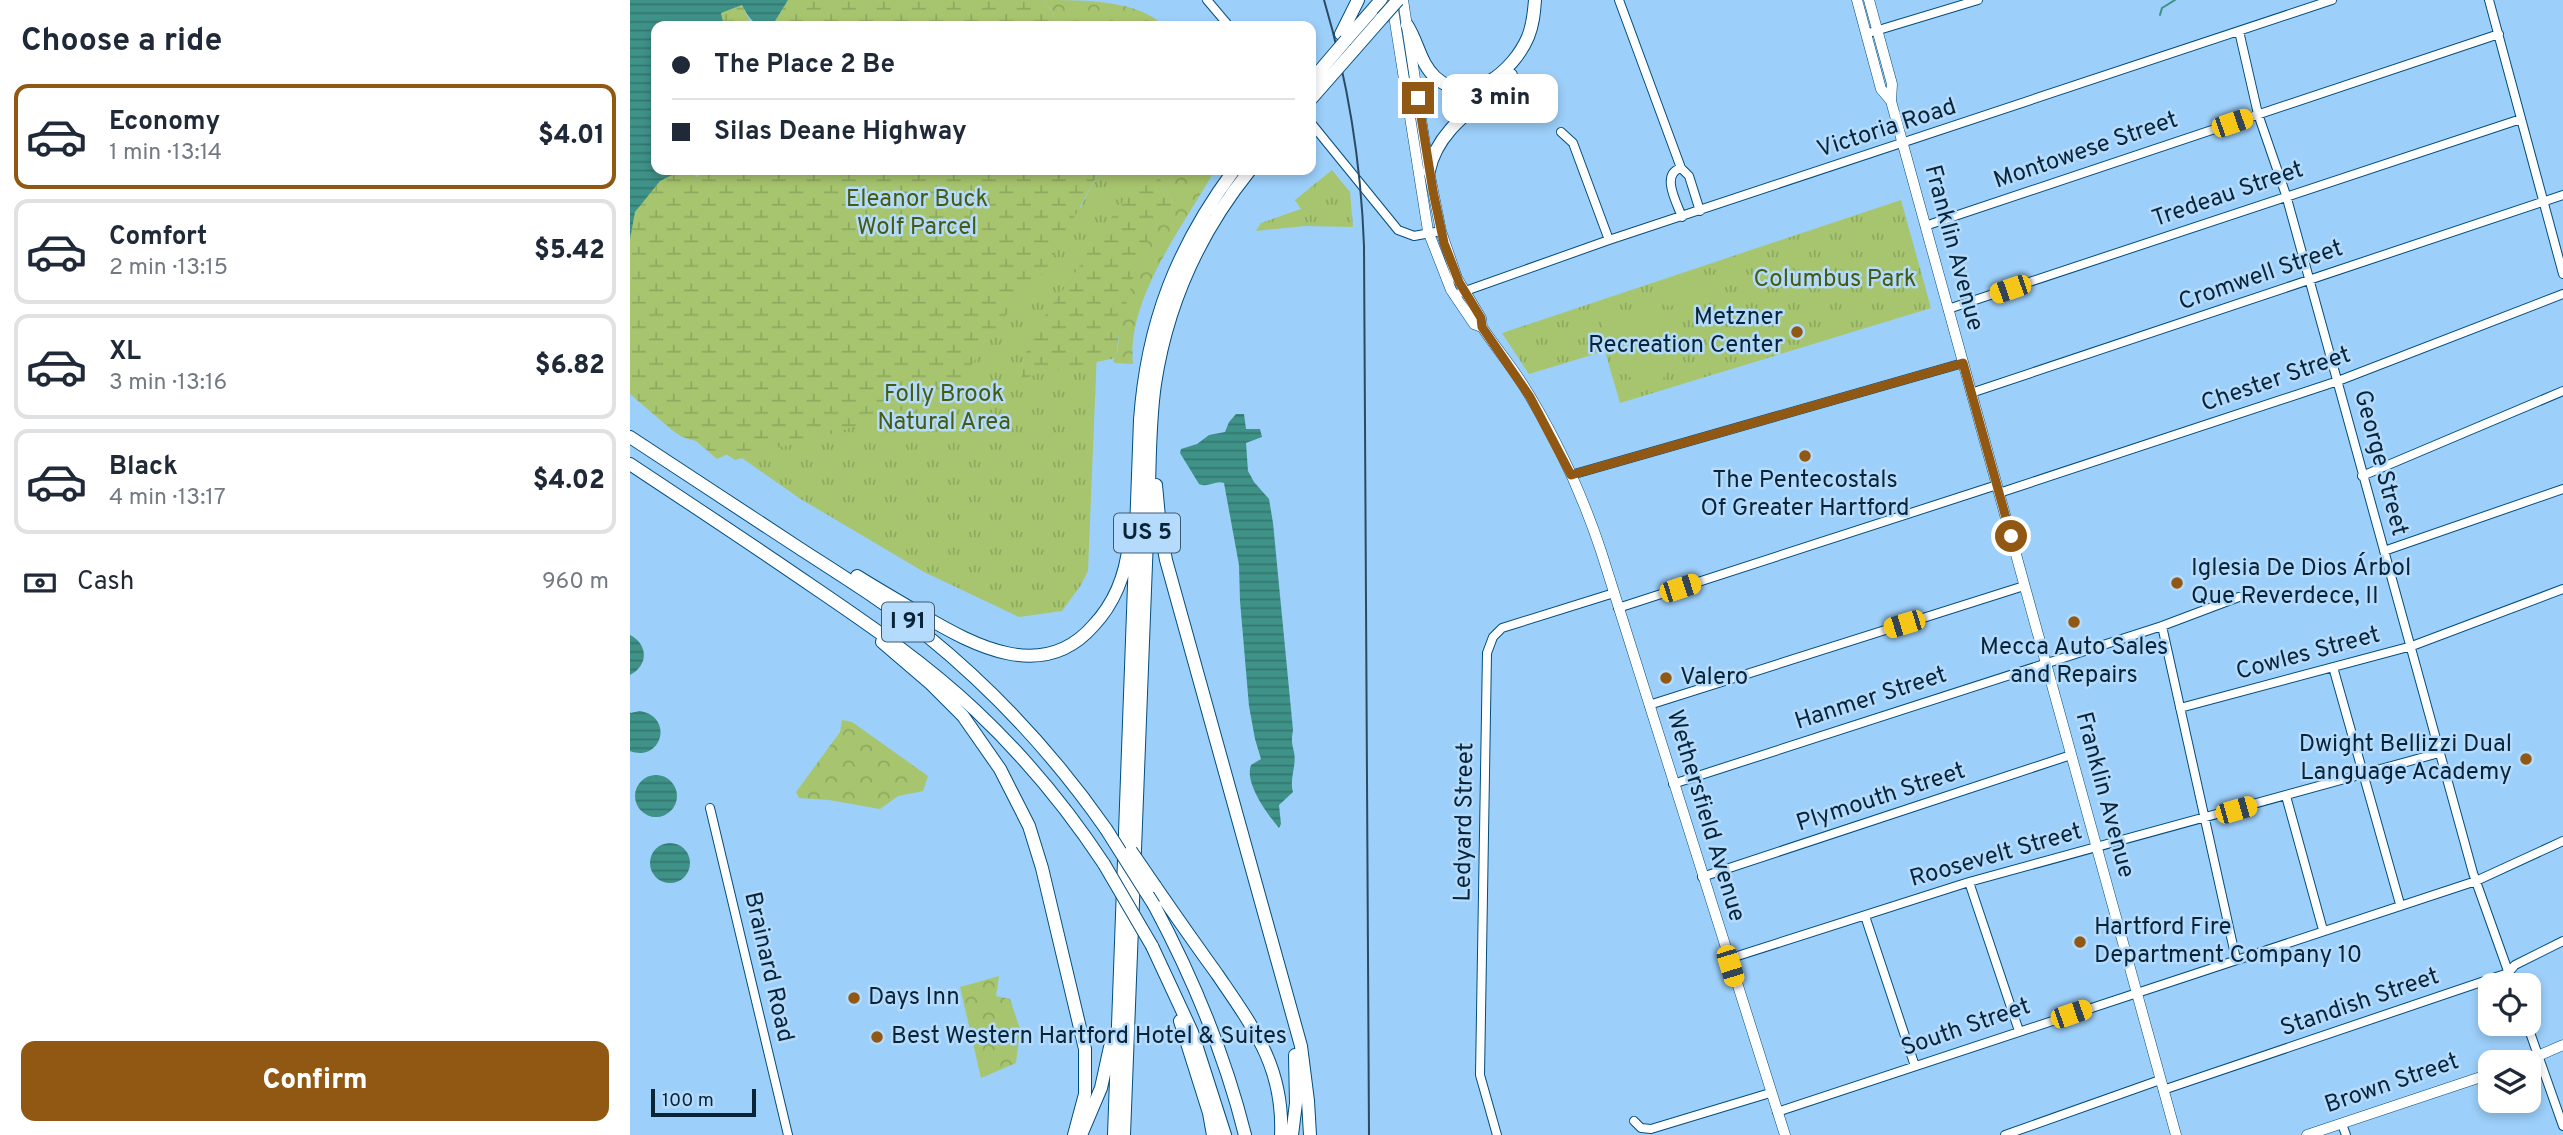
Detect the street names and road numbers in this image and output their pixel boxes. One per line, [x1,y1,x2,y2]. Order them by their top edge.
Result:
street label: Victoria Road [1814,92,1960,166]
street label: Montowese Street [1990,105,2182,197]
street label: Tredeau Street [2148,155,2308,235]
street label: Franklin Avenue [1916,162,1990,334]
street label: Cromwell Street [2175,234,2347,318]
street label: Chester Street [2197,340,2355,420]
street label: George Street [2346,387,2414,539]
road number: US 5 [1114,513,1180,552]
road number: I 91 [882,602,934,642]
street label: Cowles Street [2233,620,2383,688]
street label: Hanmer Street [1791,660,1951,738]
street label: Wethersfield Avenue [1659,707,1751,925]
street label: Franklin Avenue [2067,709,2141,881]
street label: Ledyard Street [1449,742,1481,902]
street label: Plymouth Street [1793,757,1969,839]
street label: Roosevelt Street [1906,817,2086,895]
street label: Brainard Road [736,889,800,1045]
street label: Standish Street [2277,962,2443,1044]
street label: South Street [1897,992,2035,1064]
street label: Brown Street [2321,1047,2463,1121]

